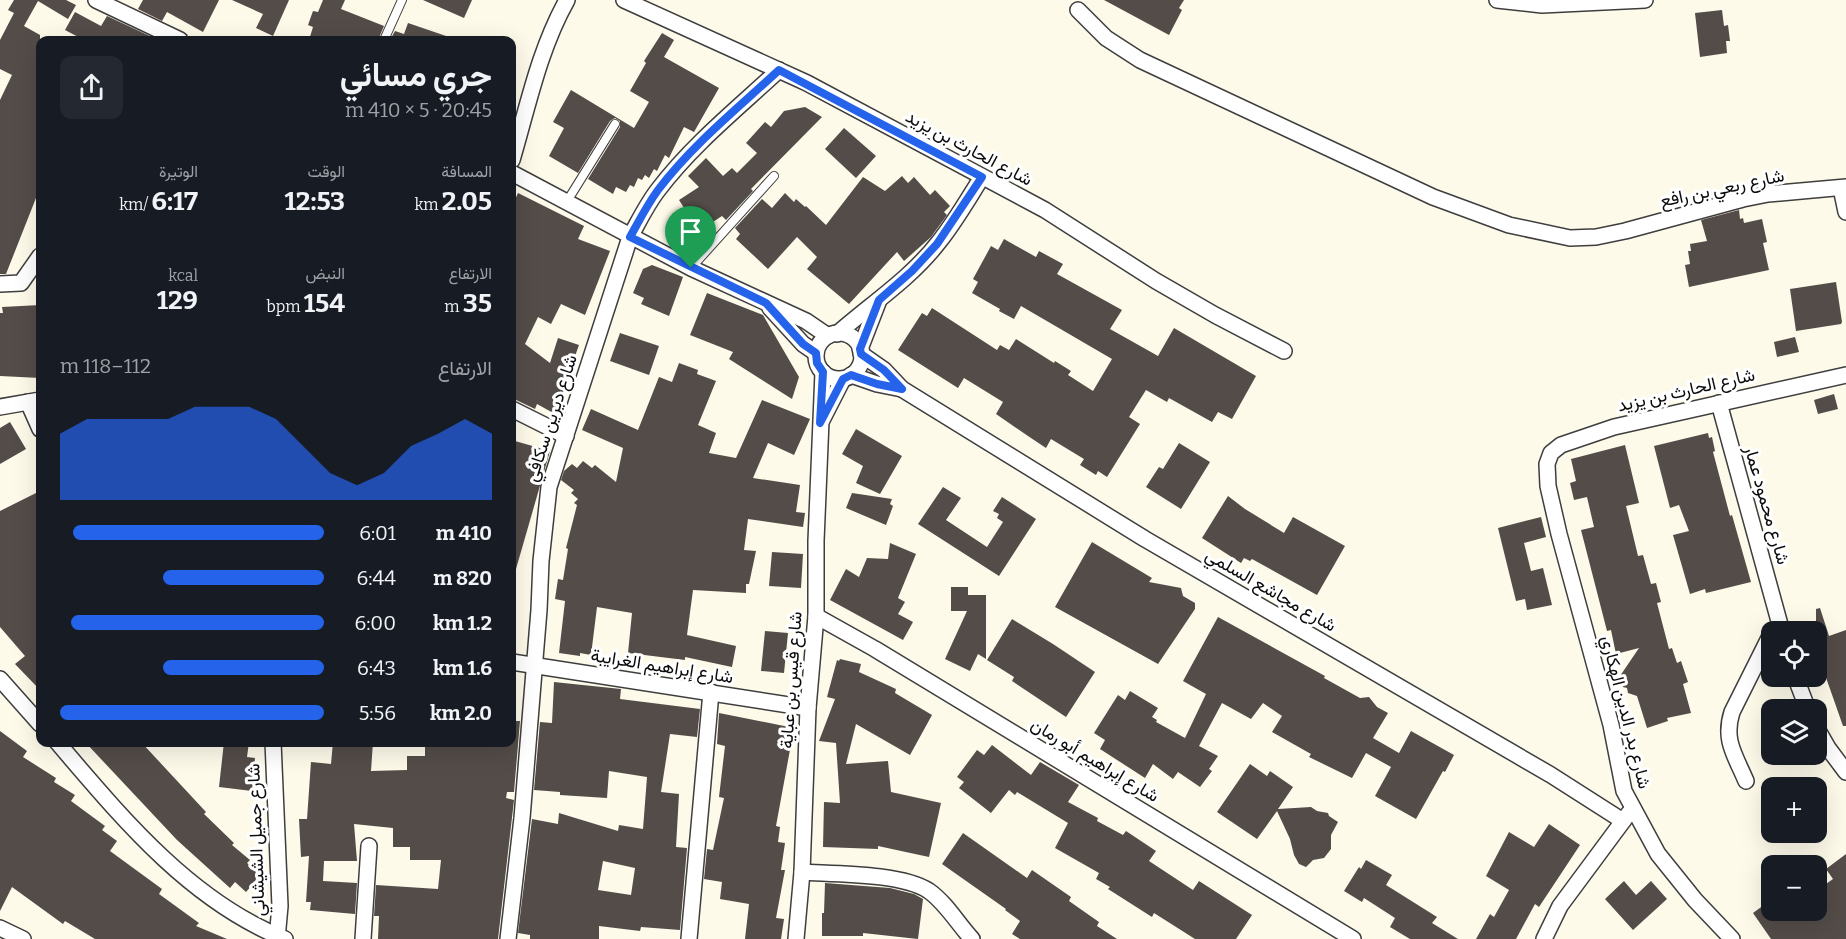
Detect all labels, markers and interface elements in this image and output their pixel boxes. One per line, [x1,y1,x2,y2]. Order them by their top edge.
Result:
text: جري مسائي [340,55,492,95]
button: share [60,56,123,119]
text: 20:45 · 5 × 410 m [345,98,492,122]
street label: شارع الحارث بن يزيد [901,105,1036,192]
text: الوتيرة [159,162,198,181]
text: الوقت [307,162,345,181]
text: المسافة [441,162,492,181]
street label: شارع ربعي بن رافع [1658,164,1787,216]
text: 6:17 [152,186,198,217]
text: 12:53 [285,186,345,217]
text: 2.05 [442,186,492,217]
text: /km [119,195,152,214]
text: km [414,195,442,214]
pin [665,206,716,268]
icon: arrive [674,215,707,248]
text: النبض [305,264,345,283]
text: الارتفاع [449,264,492,283]
text: kcal [168,266,198,285]
text: 129 [157,285,198,316]
text: 154 [304,288,345,319]
text: 35 [463,288,492,319]
text: bpm [266,297,304,316]
text: m [444,297,463,316]
street label: شارع ديرين سكافي [520,352,586,486]
text: 112–118 m [60,354,151,378]
text: الارتفاع [438,356,492,380]
street label: شارع الحارث بن يزيد [1615,363,1757,417]
street label: شارع محمود عمار [1738,442,1794,567]
text: 6:01 [359,521,396,545]
text: 410 m [436,521,492,545]
street label: شارع مجاشع السلمي [1200,544,1340,640]
text: 6:44 [357,566,396,590]
text: 820 m [433,566,492,590]
text: 6:00 [354,611,396,635]
text: 1.2 km [433,611,492,635]
street label: شارع قيس بن عباية [775,611,808,749]
map controls [1761,621,1827,921]
button: locate [1761,621,1827,687]
street label: شارع بدر الدين الهكاري [1592,633,1656,792]
street label: شارع إبراهيم الغرايبة [589,644,735,689]
text: 6:43 [357,656,396,680]
text: 1.6 km [433,656,492,680]
button: layers [1761,699,1827,765]
text: 5:56 [359,701,396,725]
text: 2.0 km [430,701,492,725]
street label: شارع إبراهيم أبو رمان [1026,713,1163,808]
street label: شارع جميل الشيشاني [242,763,274,917]
button: + [1761,777,1827,843]
button: − [1761,855,1827,921]

